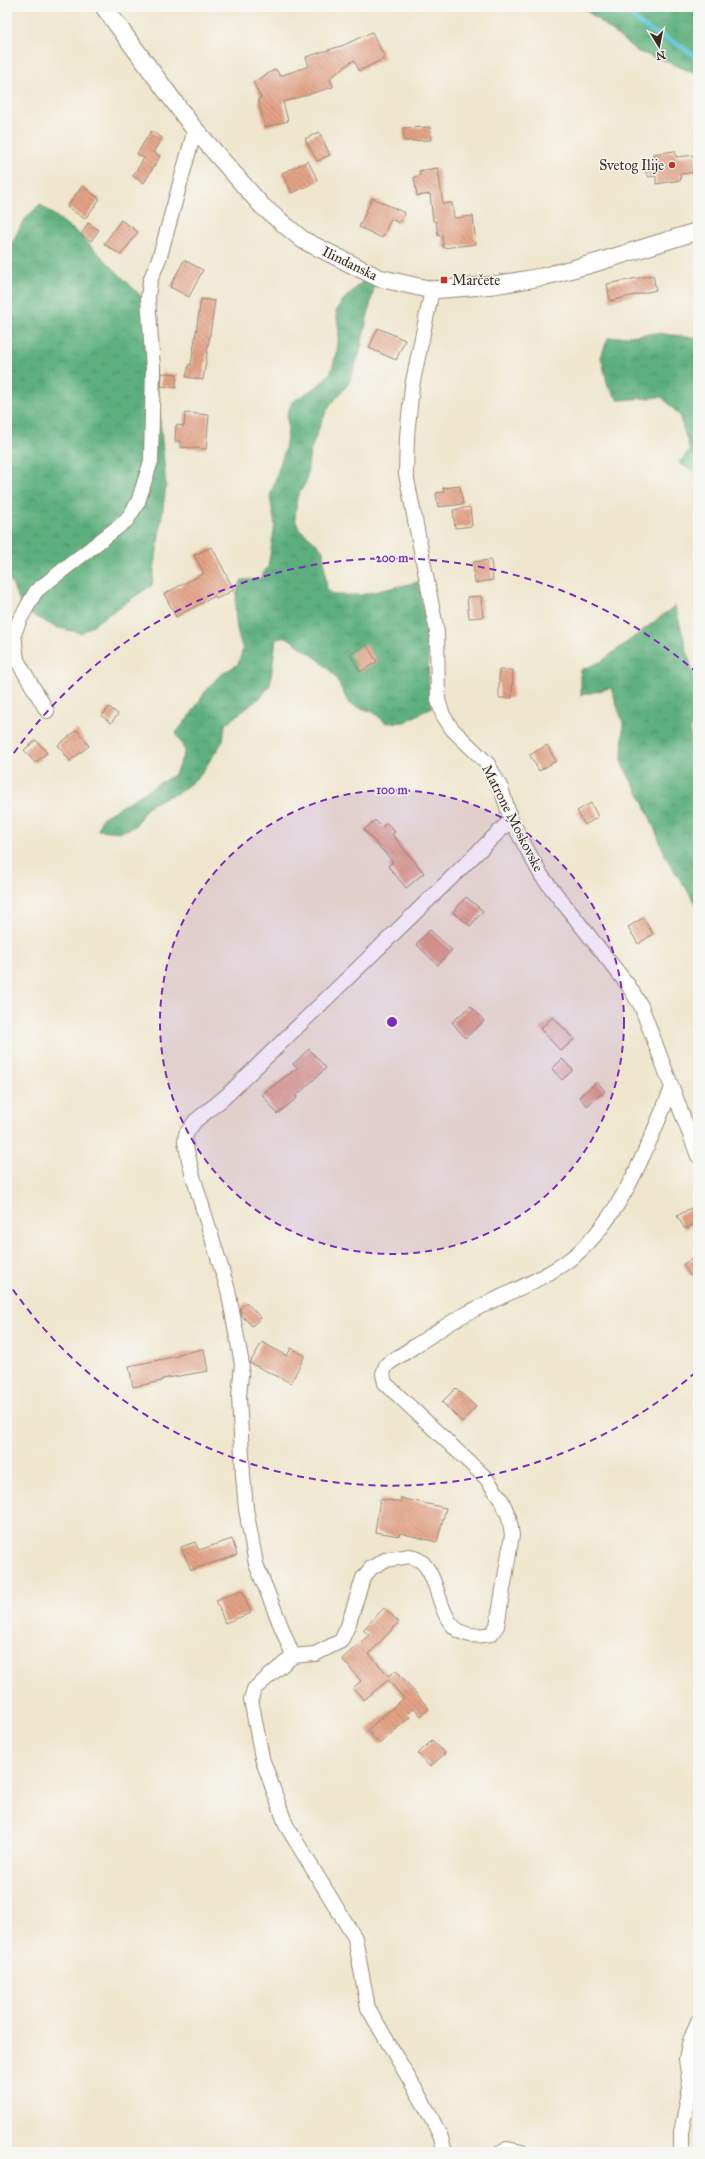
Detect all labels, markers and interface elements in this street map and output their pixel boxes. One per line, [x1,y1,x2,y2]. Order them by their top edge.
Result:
north arrow [639,26,679,66]
text: N [654,48,666,63]
place label: Svetog Ilije [599,157,664,174]
marker: Svetog Ilije [667,160,677,170]
street label: Ilindanska [319,243,380,284]
place label: Marčete [452,272,500,289]
marker: Marčete [439,275,449,285]
text: 200 m [376,551,409,565]
street label: Matrone Moskovske [478,762,547,875]
text: 100 m [376,783,409,797]
centre of rings [385,1015,399,1029]

